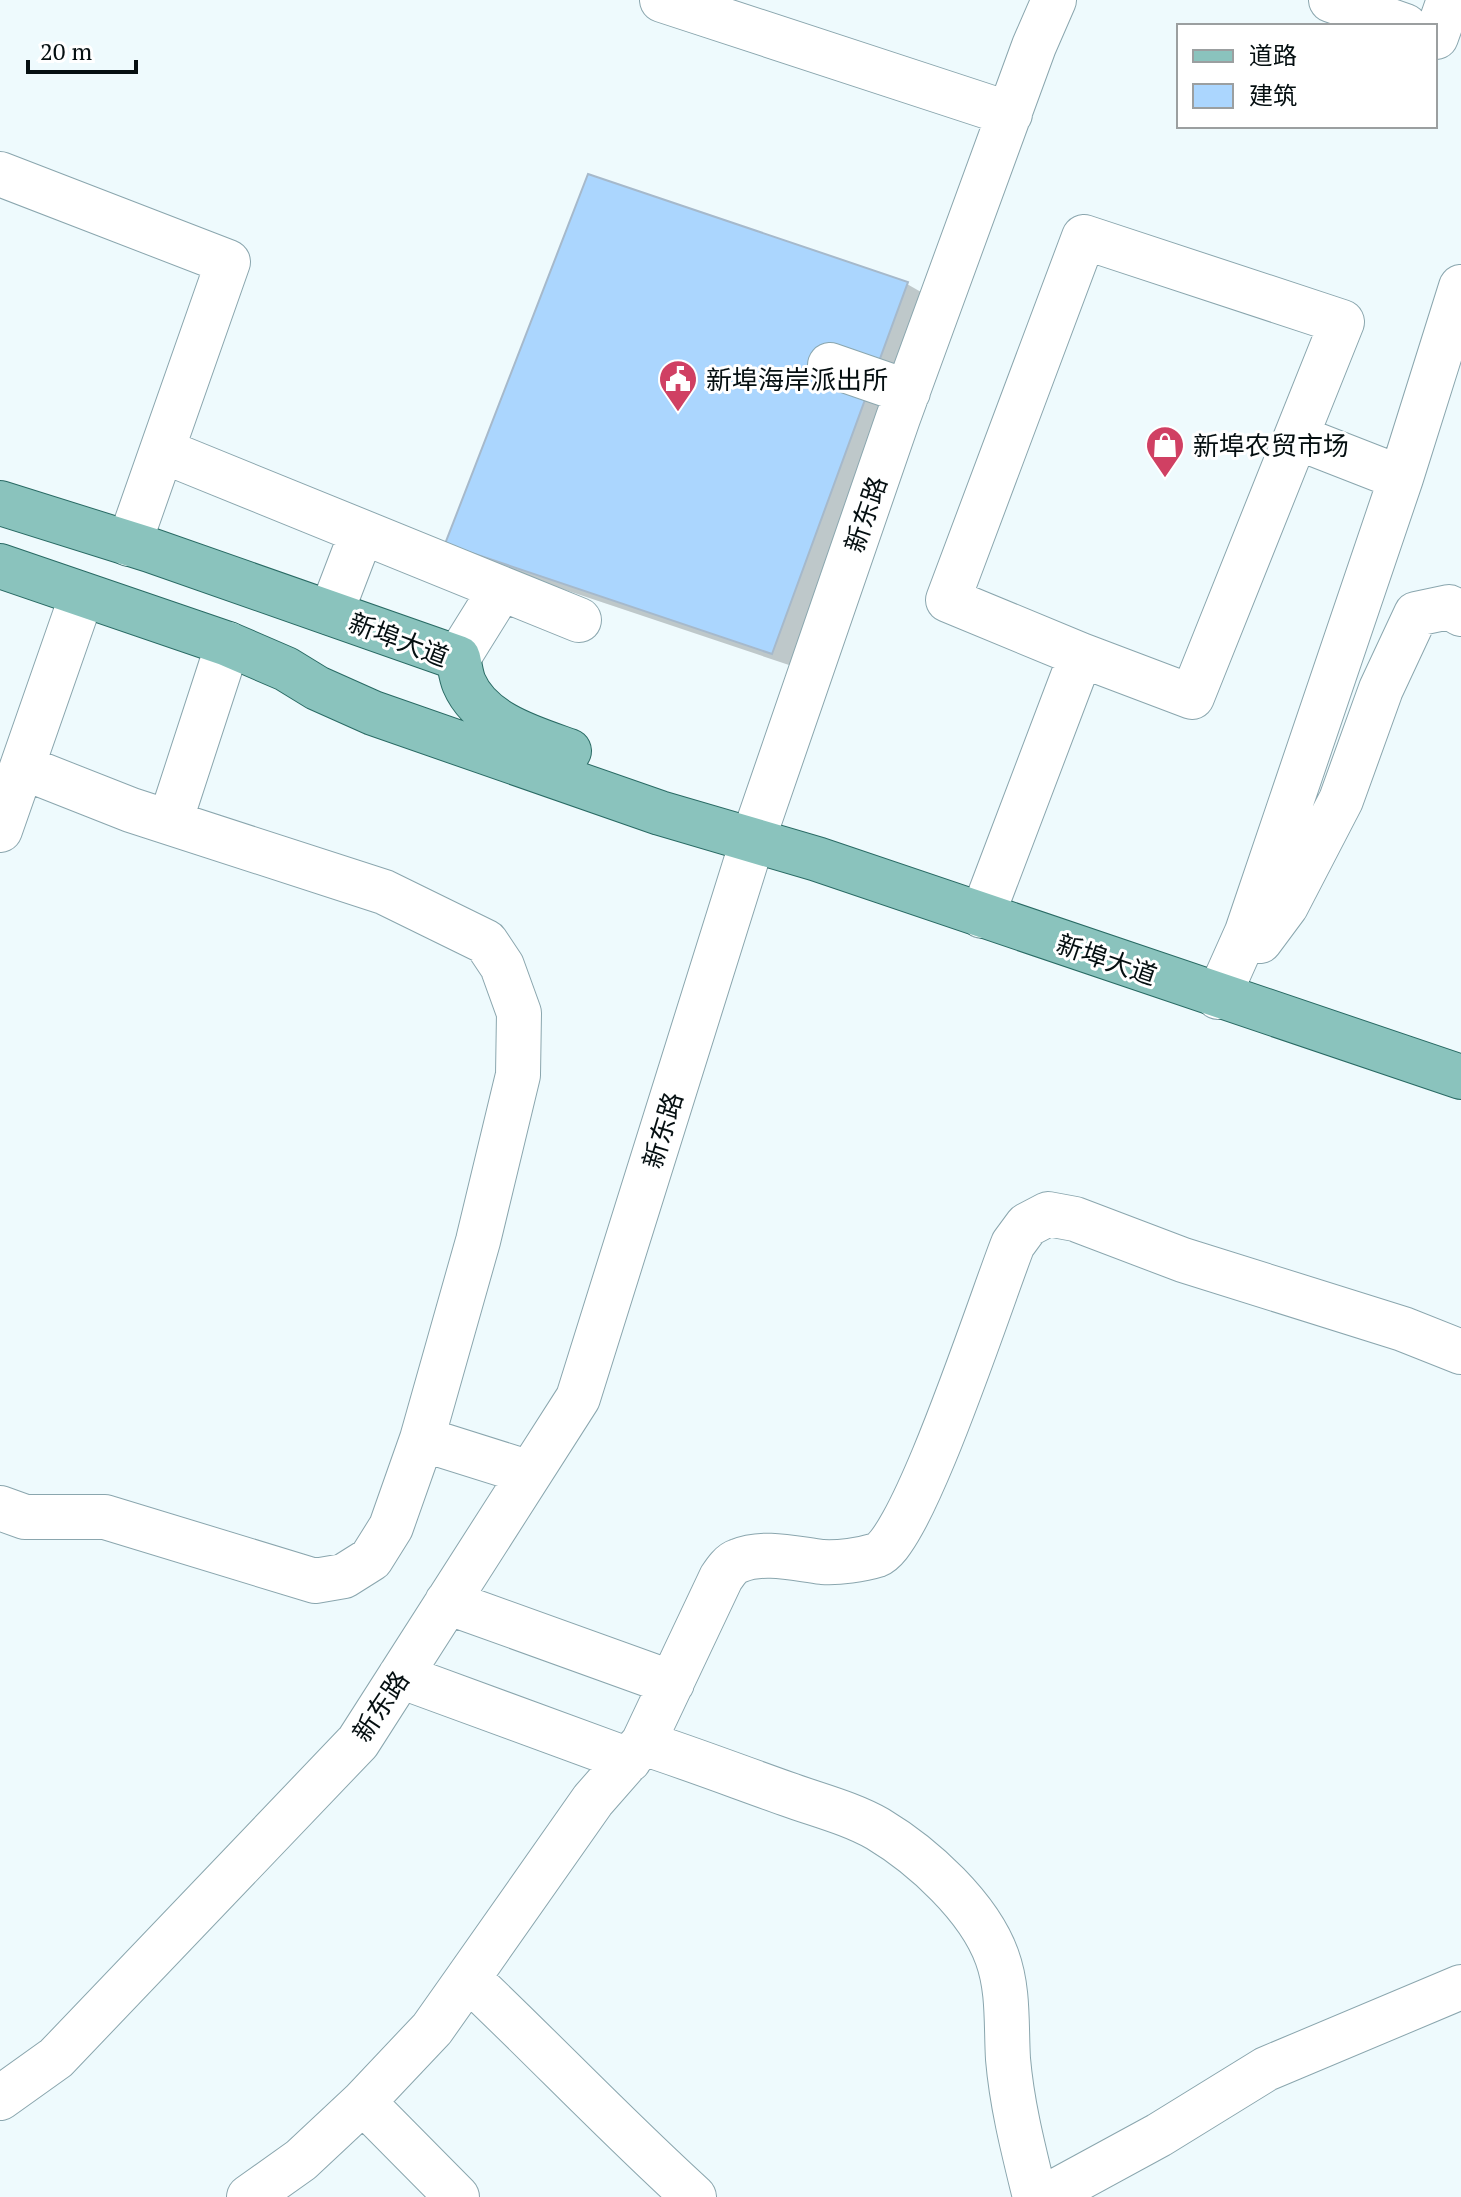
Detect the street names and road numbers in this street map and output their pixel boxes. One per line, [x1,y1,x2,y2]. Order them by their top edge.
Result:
street label: 新东路 [836,472,894,556]
street label: 新埠大道 [344,604,454,674]
street label: 新埠大道 [1052,926,1162,992]
street label: 新东路 [634,1088,690,1172]
street label: 新东路 [344,1664,416,1748]

